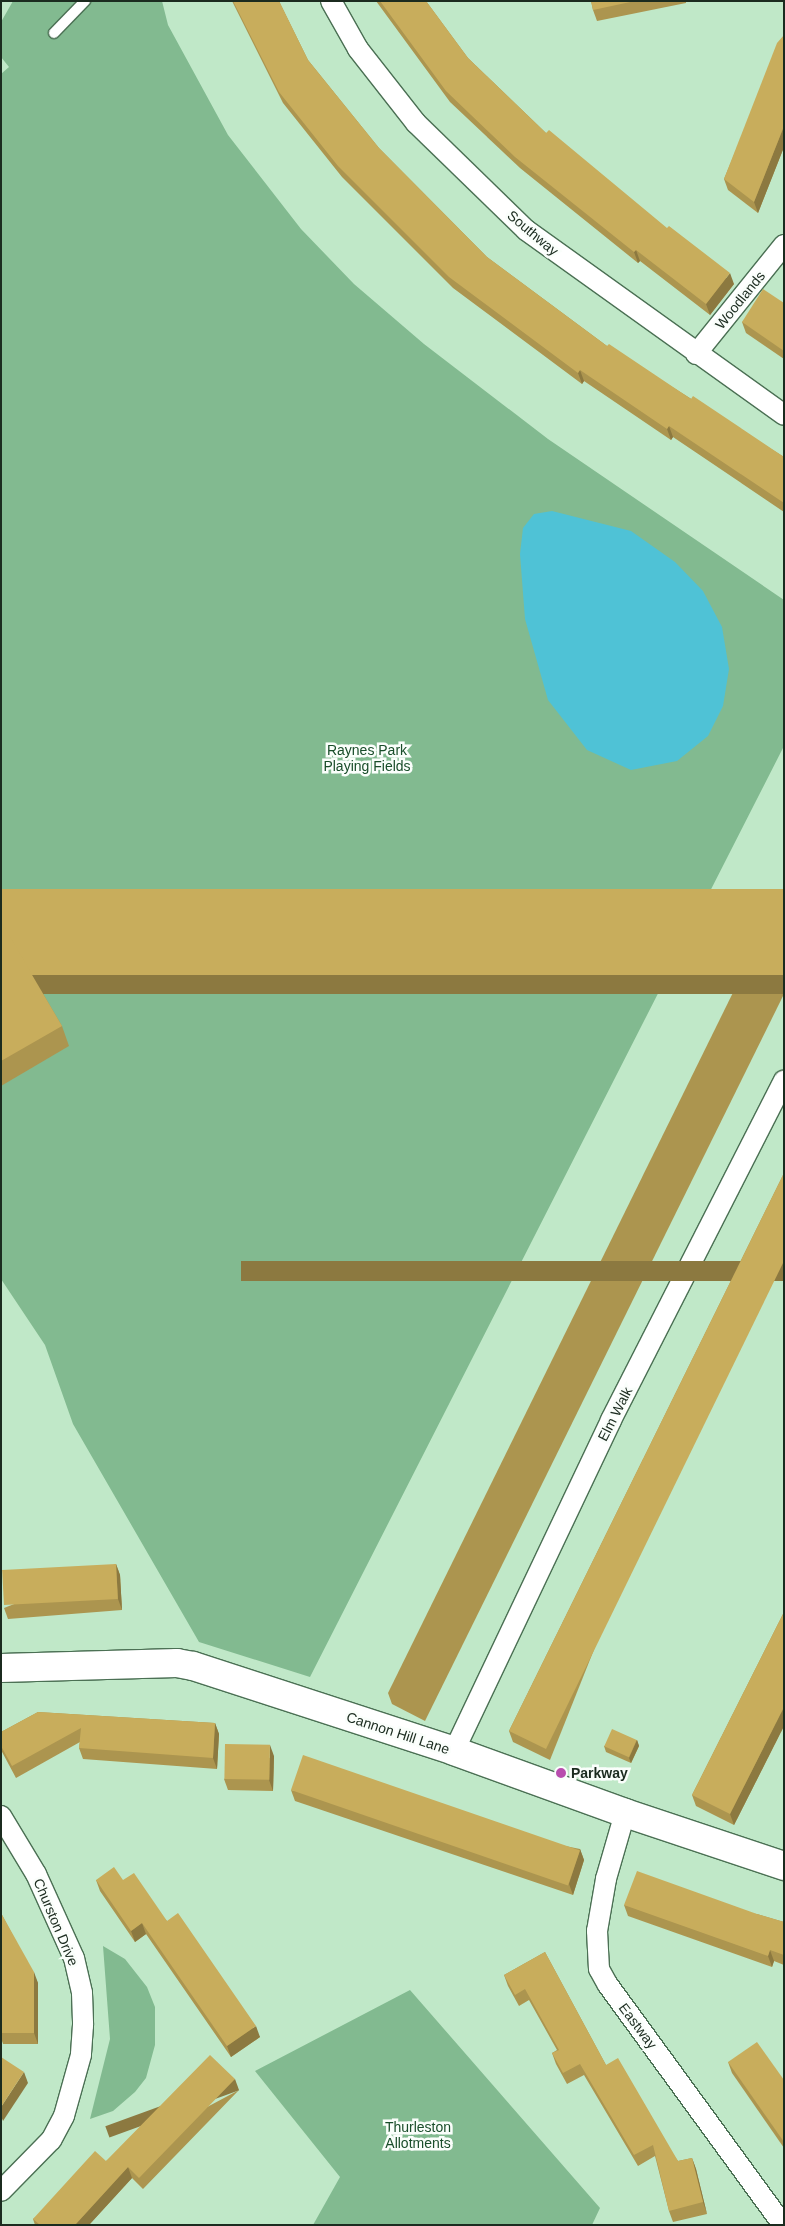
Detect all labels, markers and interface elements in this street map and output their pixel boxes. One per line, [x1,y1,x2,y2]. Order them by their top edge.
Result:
street label: Southway [504,207,562,259]
street label: Woodlands [712,268,768,332]
park label: Raynes Park Playing Fields [323,742,411,774]
street label: Elm Walk [594,1384,636,1444]
street label: Cannon Hill Lane [344,1708,452,1758]
place label: Parkway [571,1765,628,1781]
marker: Parkway [555,1767,567,1779]
street label: Churston Drive [30,1876,82,1968]
street label: Eastway [615,2000,661,2052]
park label: Thurleston Allotments [385,2119,451,2152]

